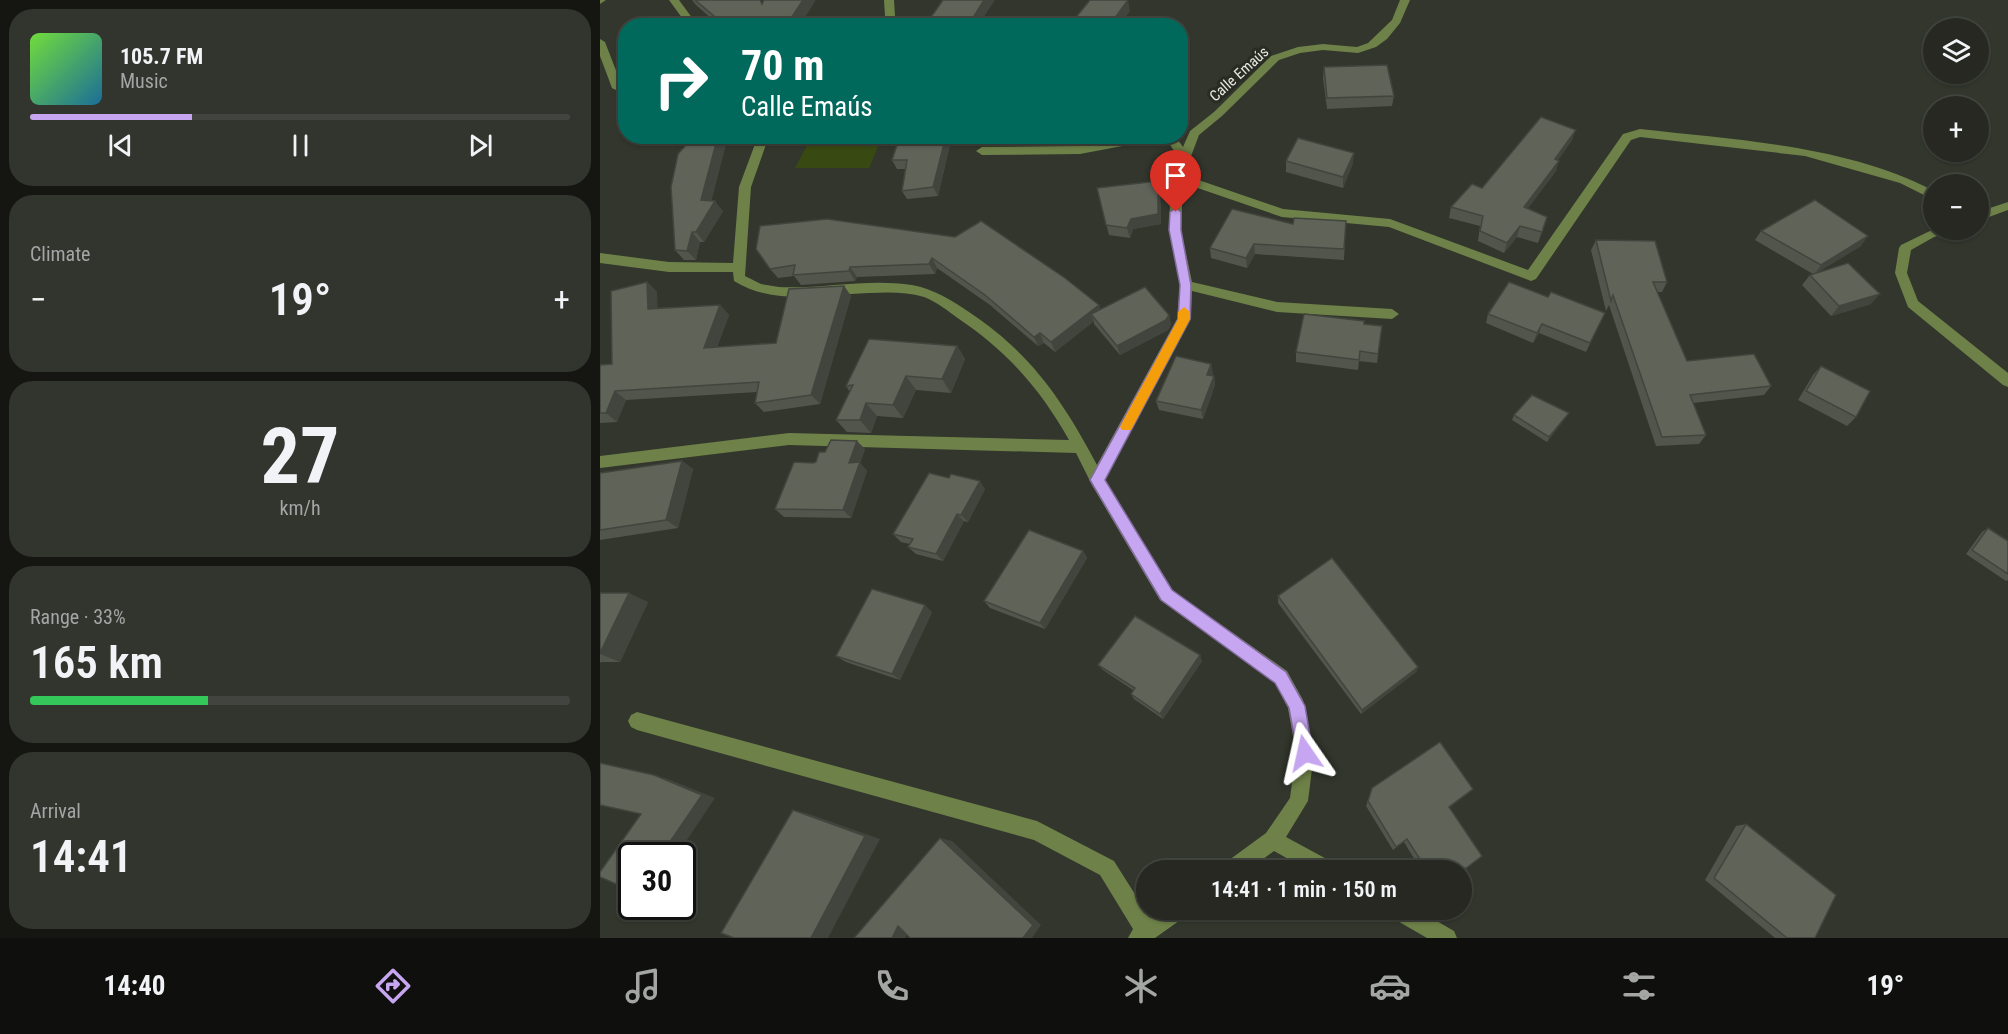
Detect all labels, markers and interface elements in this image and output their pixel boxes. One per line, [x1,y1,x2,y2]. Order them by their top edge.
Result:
map controls [1923,18,1989,240]
button: layers [1923,18,1989,84]
text: 70 m [741,41,824,90]
icon: right [642,42,720,120]
street label: Calle Emaús [1206,43,1272,105]
text: 105.7 FM [120,44,203,69]
text: Music [120,69,168,93]
text: Calle Emaús [741,91,873,123]
button: + [1923,96,1989,162]
icon: previous [104,129,137,162]
icon: pause [284,129,317,162]
icon: next [464,129,497,162]
pin [1150,150,1201,212]
icon: arrive [1159,159,1192,192]
button: − [1923,174,1989,240]
text: Climate [30,242,90,266]
text: 19° [269,273,331,326]
text: − [30,280,47,319]
text: + [554,280,570,319]
text: 27 [261,411,339,502]
text: km/h [279,496,321,520]
text: Range · 33% [30,605,126,629]
text: 165 km [30,636,163,689]
position arrow [1273,721,1337,785]
text: Arrival [30,799,81,823]
text: 14:41 [30,830,132,883]
speed limit sign: 30 [618,842,696,920]
text: 14:41 · 1 min · 150 m [1211,877,1397,902]
icon: directions [372,965,414,1007]
icon: music [622,965,664,1007]
icon: phone [871,965,913,1007]
icon: climate [1120,965,1162,1007]
icon: car [1369,965,1411,1007]
icon: filters [1618,965,1660,1007]
text: 14:40 [104,970,165,1002]
text: 19° [1867,970,1904,1002]

